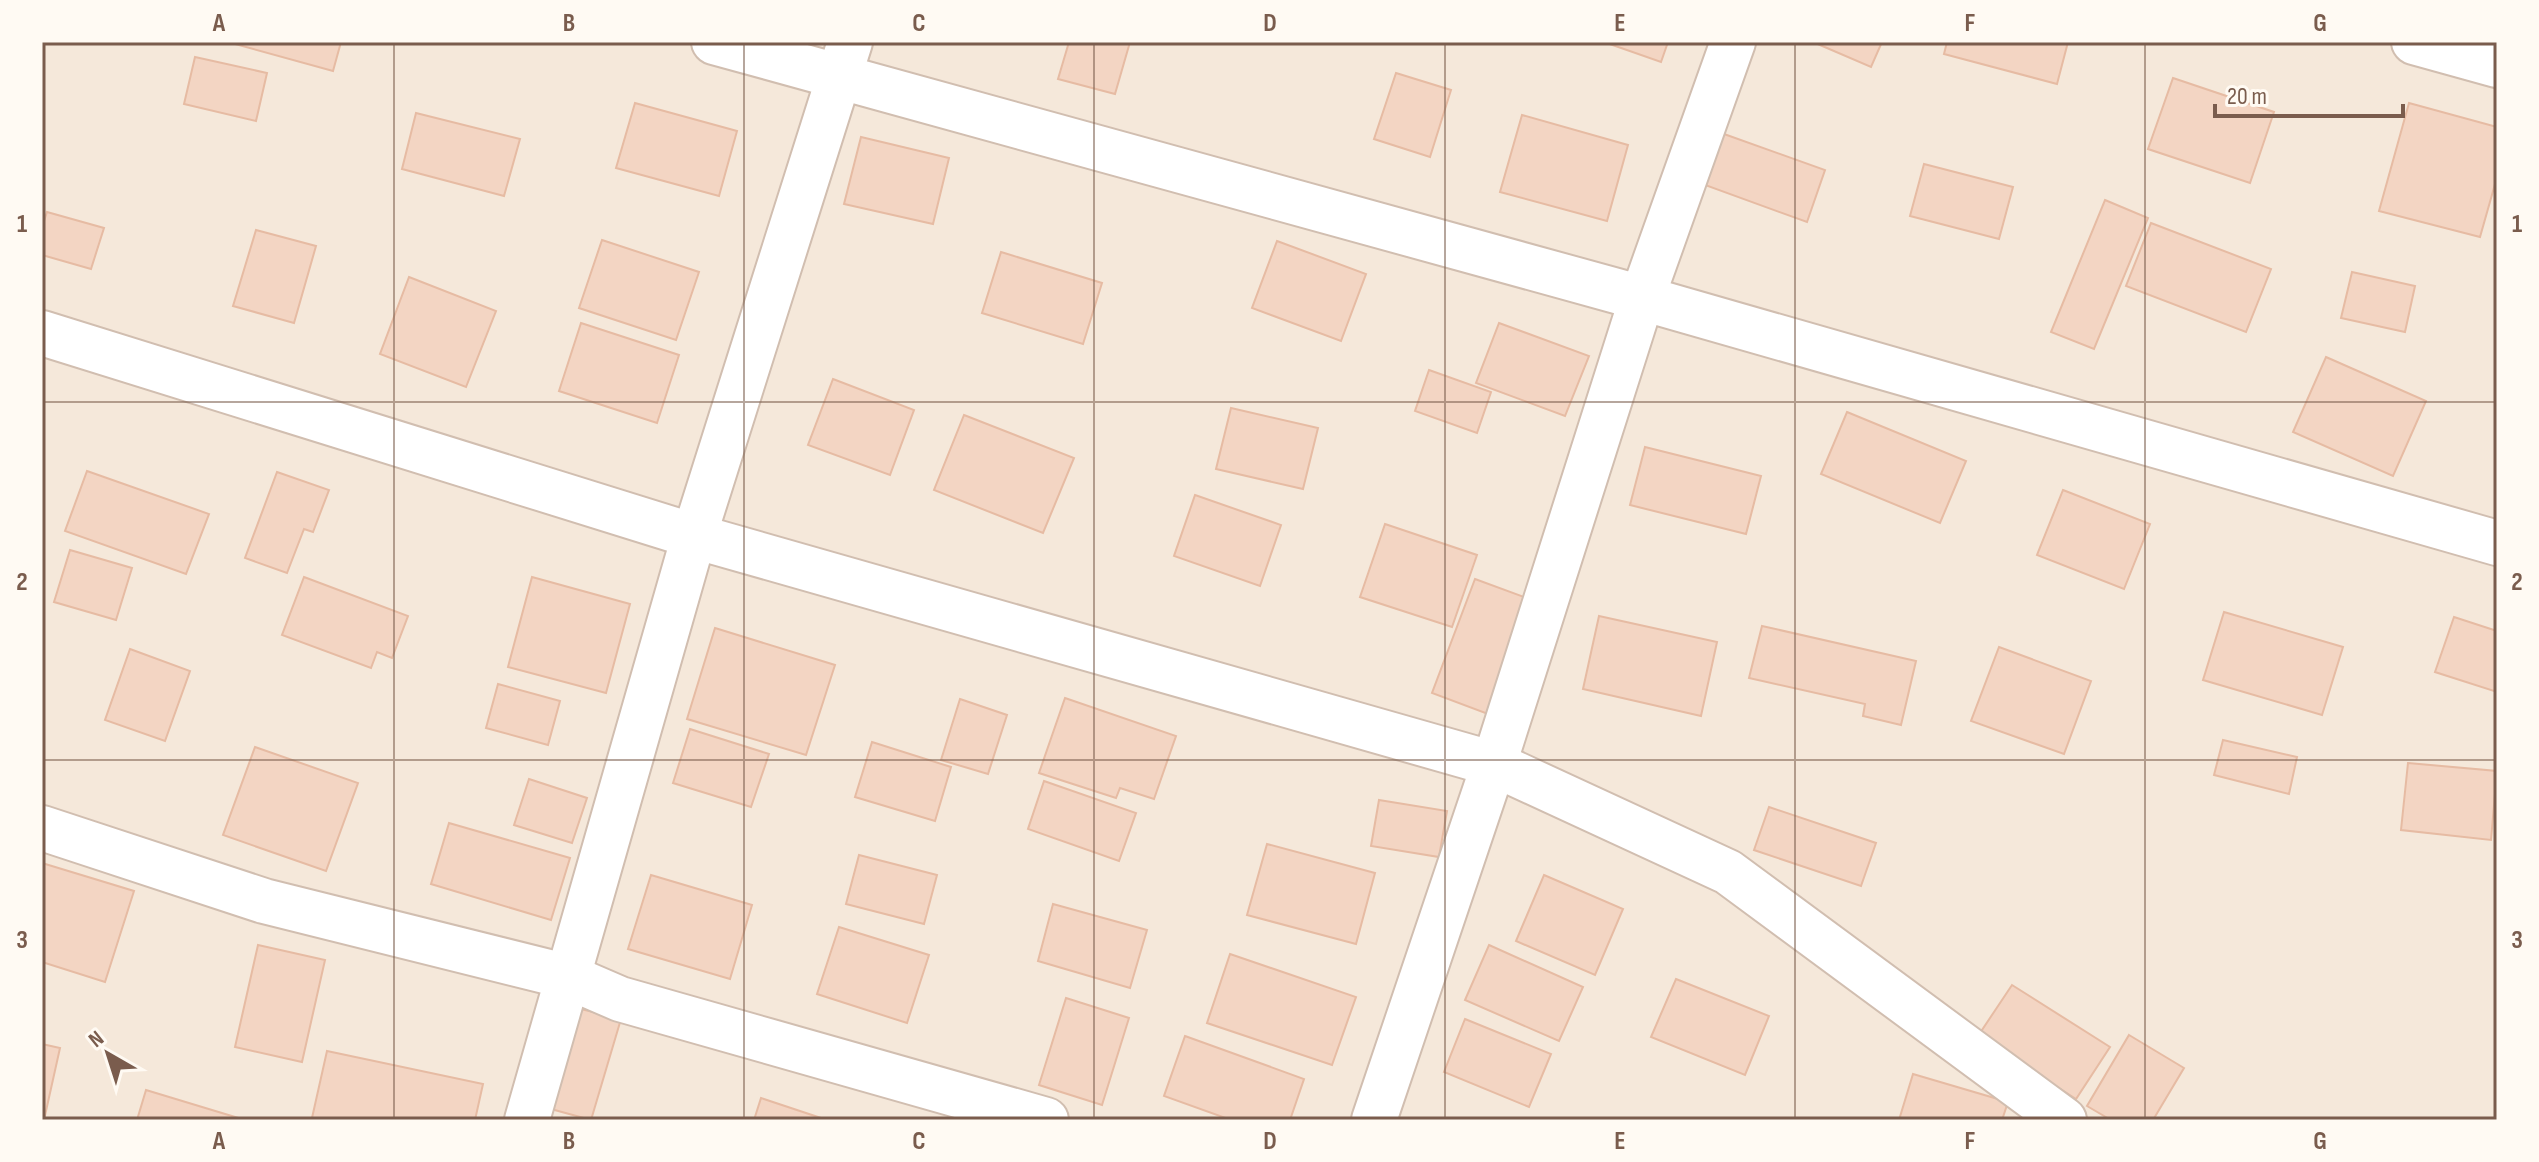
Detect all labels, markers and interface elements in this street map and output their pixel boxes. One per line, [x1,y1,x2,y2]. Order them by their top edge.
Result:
text: A [212,8,226,39]
text: B [563,8,575,39]
text: C [912,8,926,39]
text: D [1263,8,1277,39]
text: E [1614,8,1626,39]
text: F [1965,8,1976,39]
text: G [2313,8,2327,39]
scale bar [2215,68,2403,118]
text: 20 m [2227,82,2267,111]
text: 1 [17,209,27,240]
text: 1 [2512,209,2522,240]
text: 2 [16,567,28,598]
text: 2 [2511,567,2523,598]
text: 3 [16,925,28,956]
text: 3 [2511,925,2523,956]
north arrow [68,1014,148,1094]
text: N [83,1025,109,1054]
text: A [212,1126,226,1157]
text: B [563,1126,575,1157]
text: C [912,1126,926,1157]
text: D [1263,1126,1277,1157]
text: E [1614,1126,1626,1157]
text: F [1965,1126,1976,1157]
text: G [2313,1126,2327,1157]

